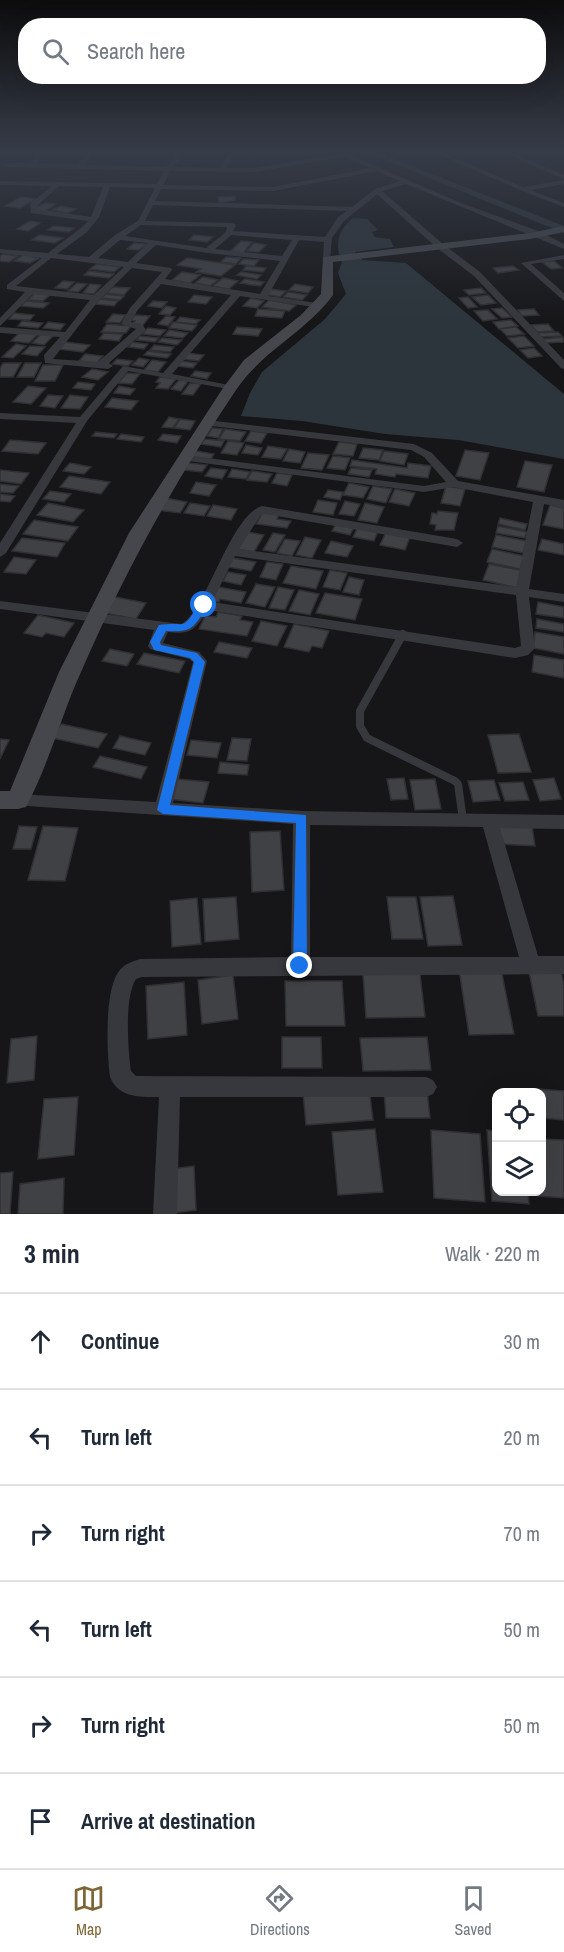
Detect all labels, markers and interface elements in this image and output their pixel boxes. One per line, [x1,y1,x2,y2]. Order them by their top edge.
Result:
search box [18,18,546,84]
icon: search [39,35,72,68]
text: Search here [87,36,185,66]
route start [190,591,216,617]
route end [286,952,312,978]
map controls [492,1088,546,1196]
button: locate [492,1088,546,1142]
button: layers [492,1142,546,1196]
text: 3 min [24,1236,80,1271]
text: Walk · 220 m [445,1240,540,1267]
icon: ahead [24,1325,57,1358]
text: Continue [81,1326,159,1356]
text: 30 m [504,1328,540,1355]
icon: left [24,1421,57,1454]
text: Turn left [81,1422,152,1452]
text: 20 m [504,1424,540,1451]
icon: right [24,1517,57,1550]
text: Turn right [81,1518,165,1548]
text: 70 m [504,1520,540,1547]
icon: left [24,1613,57,1646]
text: Turn left [81,1614,152,1644]
text: 50 m [504,1616,540,1643]
icon: right [24,1709,57,1742]
text: Turn right [81,1710,165,1740]
text: 50 m [504,1712,540,1739]
icon: arrive [24,1805,57,1838]
text: Arrive at destination [81,1806,255,1836]
tab: Map [72,1882,105,1940]
tab: Directions [250,1882,310,1940]
tab: Saved [454,1882,492,1940]

